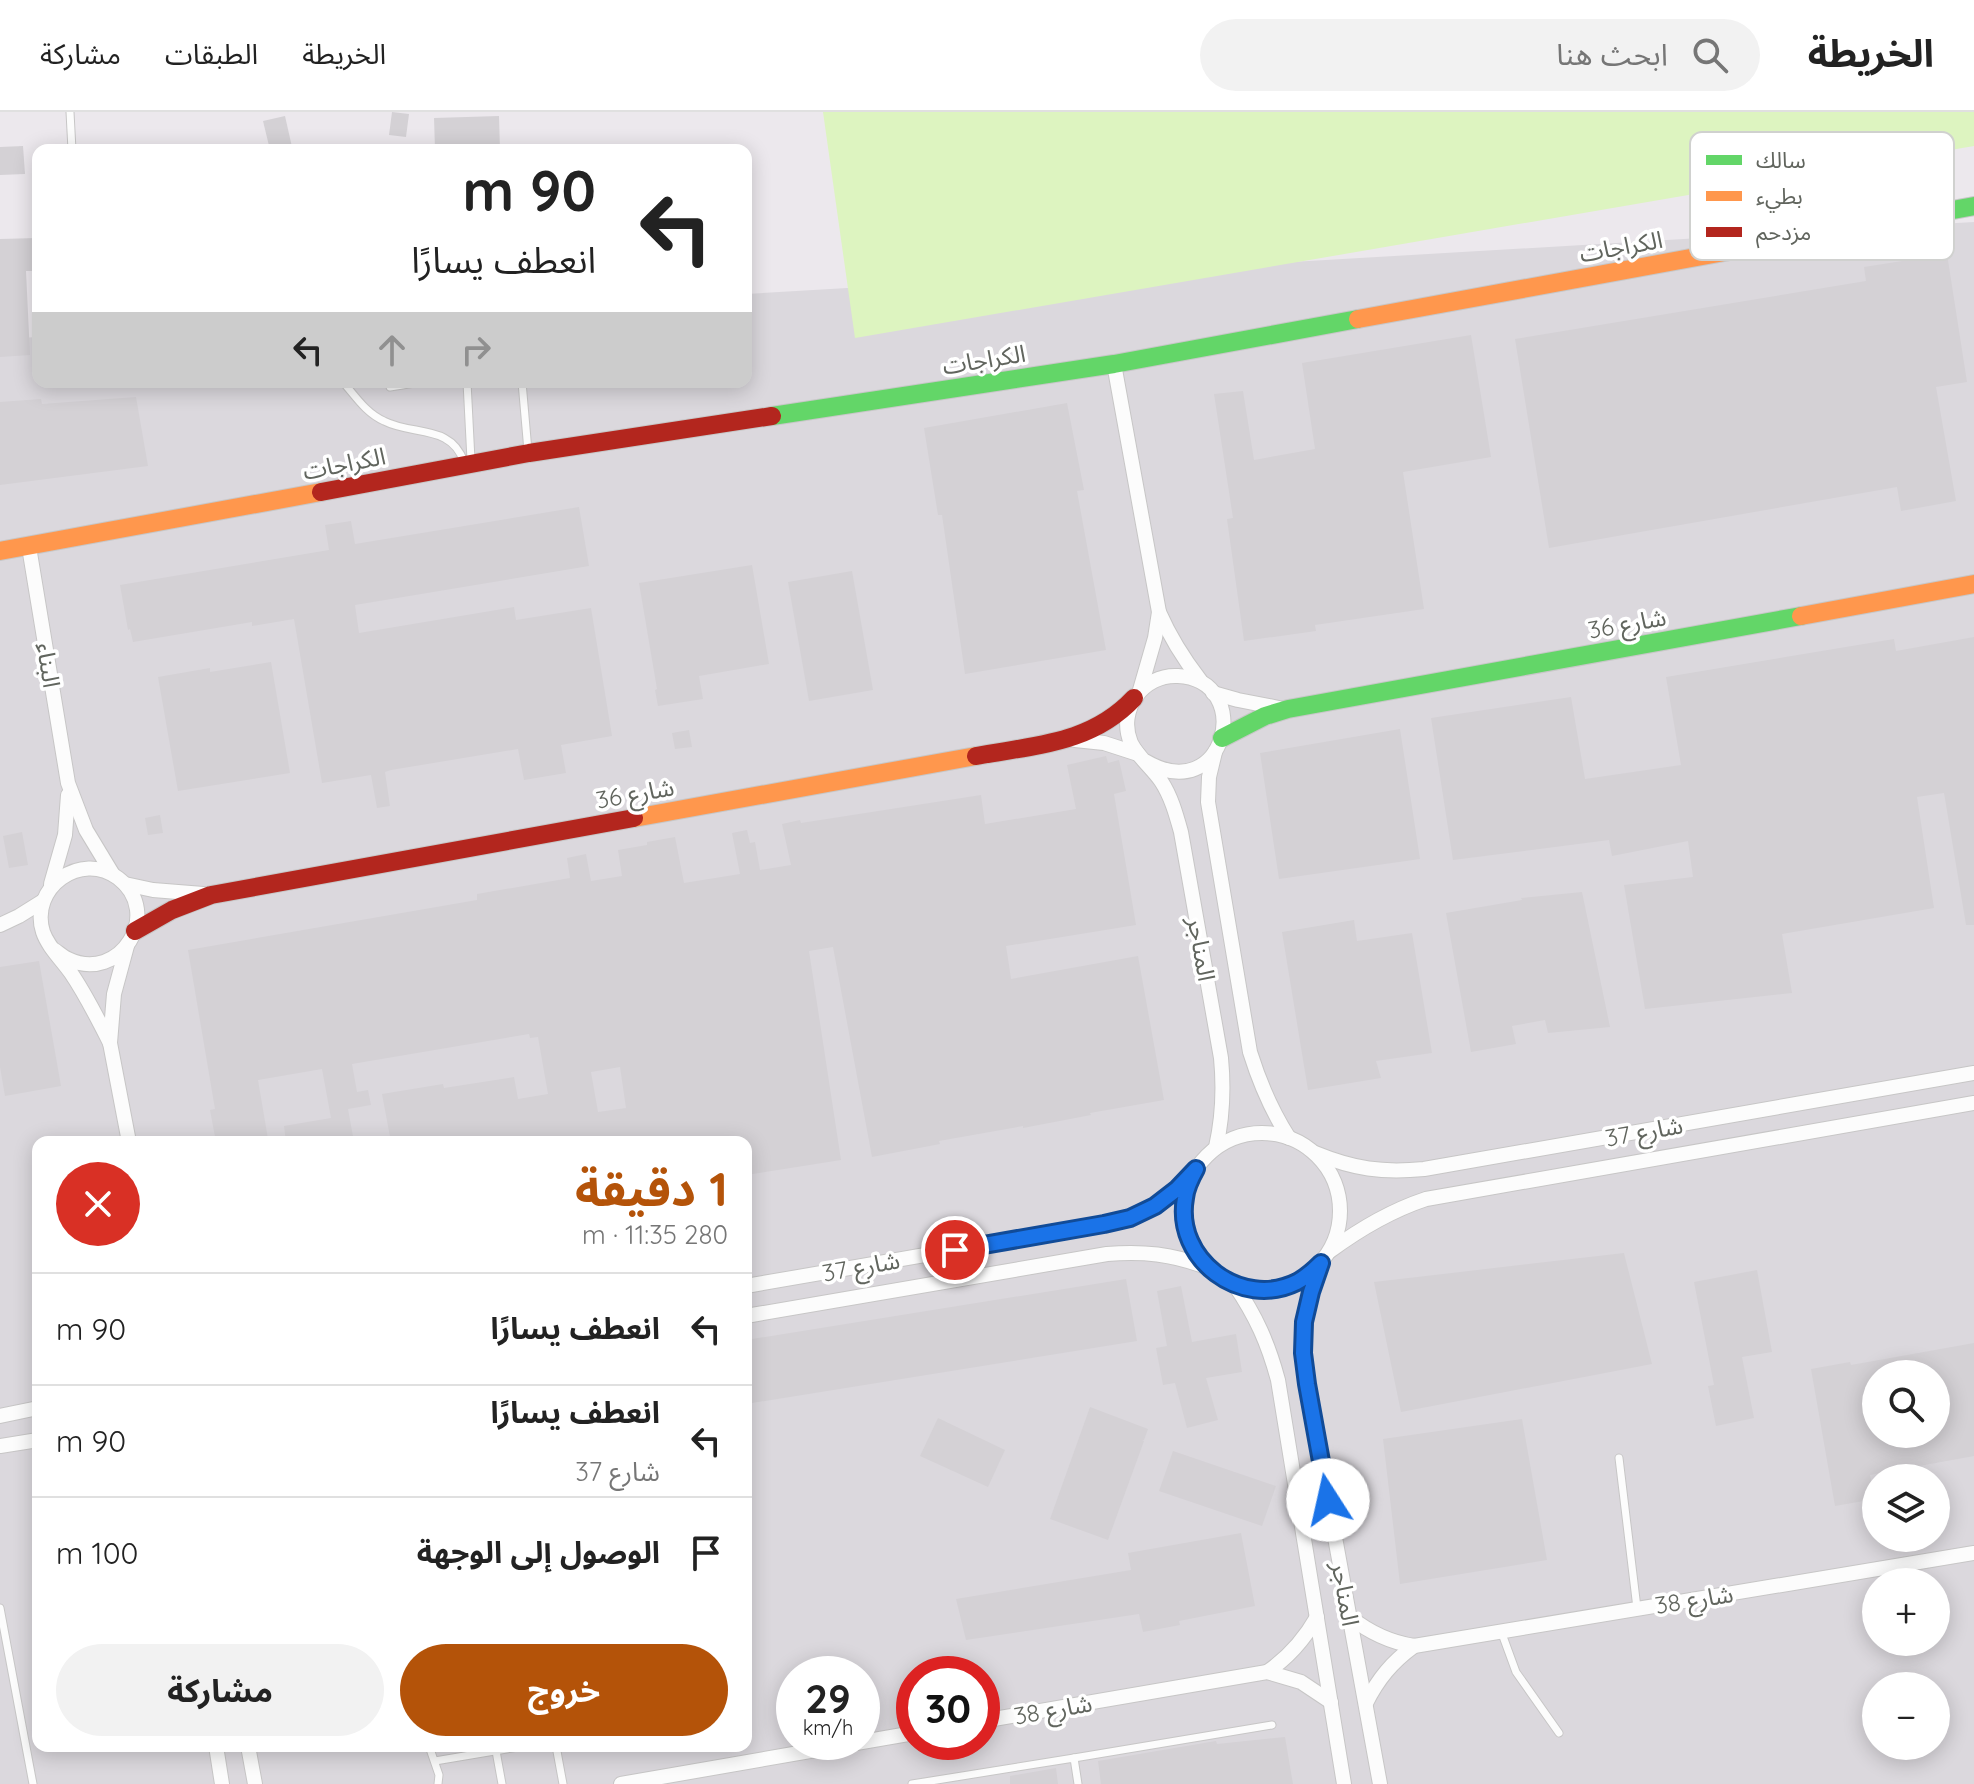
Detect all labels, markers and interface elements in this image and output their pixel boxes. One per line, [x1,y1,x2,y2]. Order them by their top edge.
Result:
search box [1200,19,1760,91]
text: الخريطة [1808,29,1934,77]
icon: search [1688,33,1732,77]
text: ابحث هنا [1556,35,1668,73]
text: مشاركة [40,36,121,71]
text: الطبقات [165,36,258,71]
text: الخريطة [302,36,386,71]
legend [1690,132,1954,260]
text: سالك [1756,146,1806,174]
text: 90 m [462,155,596,225]
icon: left [624,176,728,280]
text: بطيء [1756,182,1803,213]
text: مزدحم [1756,218,1811,249]
street label: الكراجات [1577,224,1665,268]
text: انعطف يسارًا [411,237,596,282]
icon: left [286,328,330,372]
icon: ahead [370,328,414,372]
icon: right [454,328,498,372]
street label: الكراجات [940,338,1028,380]
street label: الكراجات [300,440,388,486]
street label: شارع 36 [1586,601,1669,648]
street label: البناء [31,640,67,690]
street label: شارع 36 [594,771,677,818]
street label: المناجر [1181,914,1222,983]
street label: شارع 37 [1603,1109,1686,1156]
text: 1 دقيقة [575,1158,728,1218]
button: close [56,1162,140,1246]
pin [921,1216,989,1284]
text: 280 m · 11:35 [582,1218,728,1251]
icon: arrive [933,1228,977,1272]
street label: شارع 37 [820,1244,903,1291]
icon: left [684,1307,728,1351]
text: انعطف يسارًا [490,1309,660,1347]
text: 90 m [56,1310,126,1348]
map controls [1862,1360,1950,1760]
button: search [1862,1360,1950,1448]
text: انعطف يسارًا [490,1393,660,1431]
icon: left [684,1419,728,1463]
text: 90 m [56,1422,126,1460]
text: شارع 37 [575,1455,660,1488]
position arrow [1286,1458,1370,1542]
button: layers [1862,1464,1950,1552]
icon: arrive [684,1531,728,1575]
text: الوصول إلى الوجهة [417,1533,660,1571]
text: 100 m [56,1534,138,1572]
street label: المناجر [1325,1559,1366,1628]
button: + [1862,1568,1950,1656]
street label: شارع 38 [1653,1578,1736,1623]
button: مشاركة [56,1644,384,1736]
button: خروج [400,1644,728,1736]
speed limit sign: 30 [896,1656,1000,1760]
button: − [1862,1672,1950,1760]
text: 29 [805,1673,851,1723]
street label: شارع 38 [1012,1687,1095,1734]
text: km/h [803,1715,853,1740]

